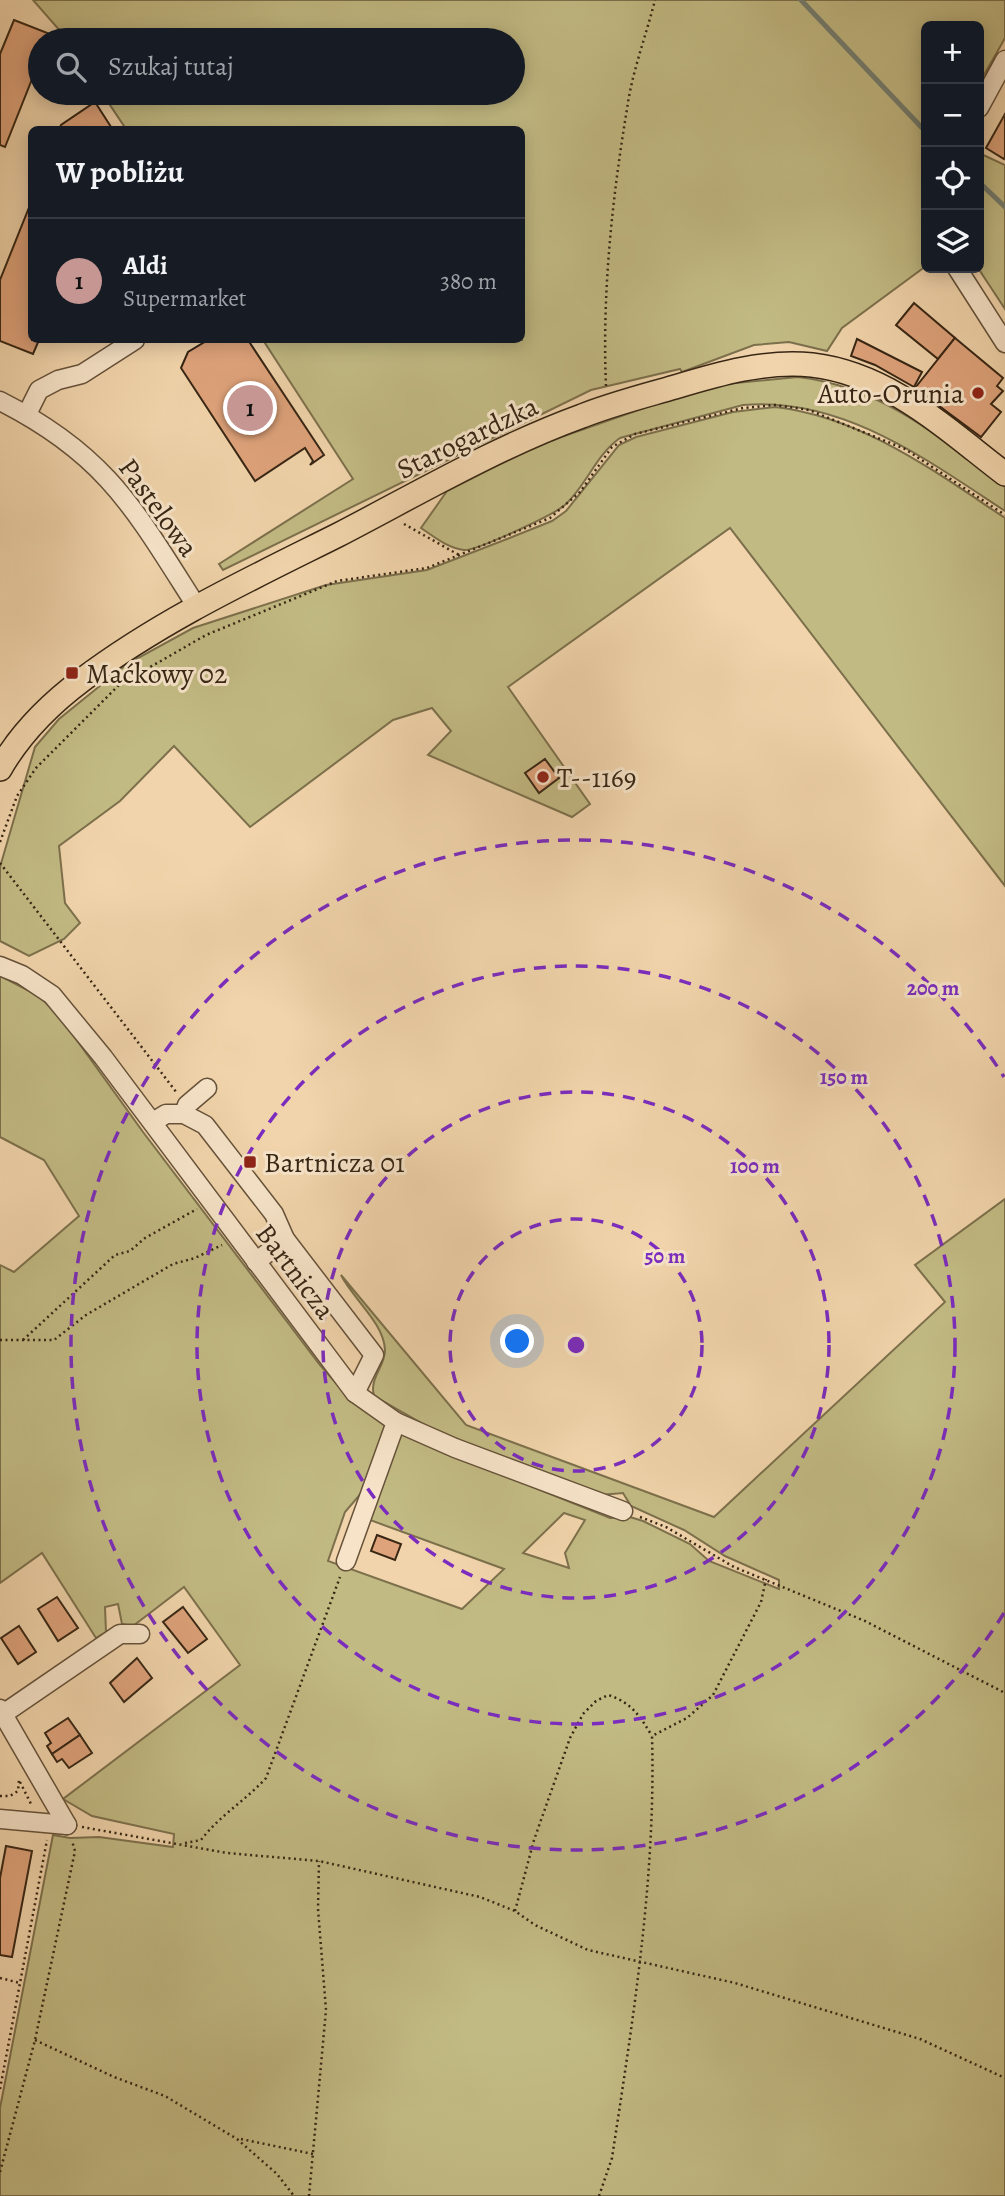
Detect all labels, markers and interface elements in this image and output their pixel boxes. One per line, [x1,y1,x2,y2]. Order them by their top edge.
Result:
map controls [921,21,984,273]
button: + [921,21,984,84]
search box [28,28,525,105]
icon: search [52,48,90,86]
text: Szukaj tutaj [108,49,234,84]
button: − [921,84,984,147]
button: locate [921,147,984,210]
text: W pobliżu [56,152,184,192]
button: layers [921,210,984,273]
text: Aldi [123,248,167,283]
text: 1 [75,266,83,297]
text: 380 m [440,266,497,297]
text: Supermarket [123,283,246,314]
place label: Auto-Orunia [817,375,964,413]
pin: 1 [227,382,273,434]
marker: Auto-Orunia [970,385,986,401]
street label: Starogardzka [390,387,545,489]
street label: Pastelowa [109,450,207,565]
place label: Maćkowy 02 [86,655,227,693]
marker: Maćkowy 02 [64,665,80,681]
place label: T--1169 [557,759,636,797]
marker: T--1169 [535,769,551,785]
text: 200 m [907,974,960,1002]
text: 150 m [820,1063,869,1091]
place label: Bartnicza 01 [264,1144,405,1182]
text: 100 m [730,1152,780,1180]
marker: Bartnicza 01 [242,1154,258,1170]
street label: Bartnicza [247,1216,344,1327]
text: 50 m [645,1242,686,1270]
your location [500,1324,534,1358]
centre of rings [564,1333,588,1357]

